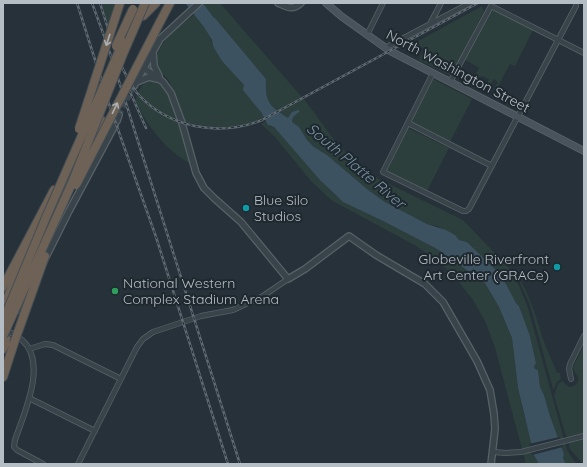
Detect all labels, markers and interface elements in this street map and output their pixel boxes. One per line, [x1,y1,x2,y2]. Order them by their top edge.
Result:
street label: North Washington Street [383,25,533,117]
one-way arrow [103,34,111,46]
one-way arrow [112,103,119,115]
water label: South Platte River [303,119,411,214]
place label: Blue Silo Studios [254,191,308,225]
marker: Blue Silo Studios [241,203,251,213]
place label: Globeville Riverfront Art Center (GRACe) [419,250,549,284]
marker: Globeville Riverfront Art Center (GRACe) [552,262,562,272]
place label: National Western Complex Stadium Arena [123,274,279,308]
marker: National Western Complex Stadium Arena [110,286,120,296]

